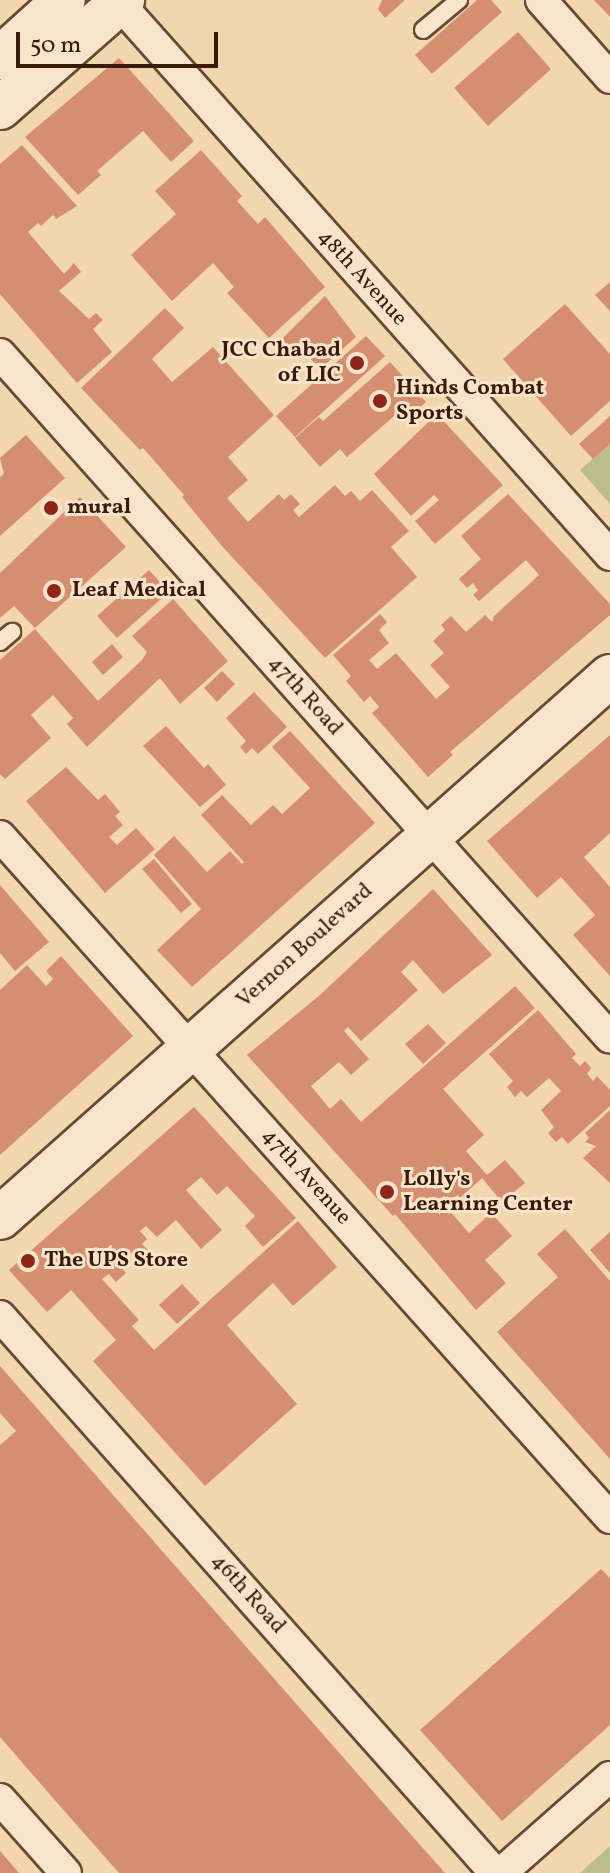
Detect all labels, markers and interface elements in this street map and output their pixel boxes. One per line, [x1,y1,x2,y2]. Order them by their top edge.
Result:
scale bar [20,16,222,66]
text: 50 m [30,29,82,63]
street label: 48th Avenue [312,224,412,332]
place label: JCC Chabad of LIC [221,337,341,388]
marker: JCC Chabad of LIC [348,354,366,372]
place label: Hinds Combat Sports [396,375,544,426]
marker: Hinds Combat Sports [371,392,389,410]
place label: mural [67,495,131,521]
marker: mural [42,499,60,517]
place label: Leaf Medical [72,578,204,604]
marker: Leaf Medical [43,580,65,602]
street label: 47th Road [262,650,348,742]
street label: Vernon Boulevard [232,878,378,1014]
street label: 47th Avenue [256,1123,356,1231]
place label: Lolly's Learning Center [403,1166,573,1218]
marker: Lolly's Learning Center [378,1183,396,1201]
place label: The UPS Store [44,1248,188,1274]
marker: The UPS Store [19,1252,37,1270]
street label: 46th Road [205,1548,291,1640]

